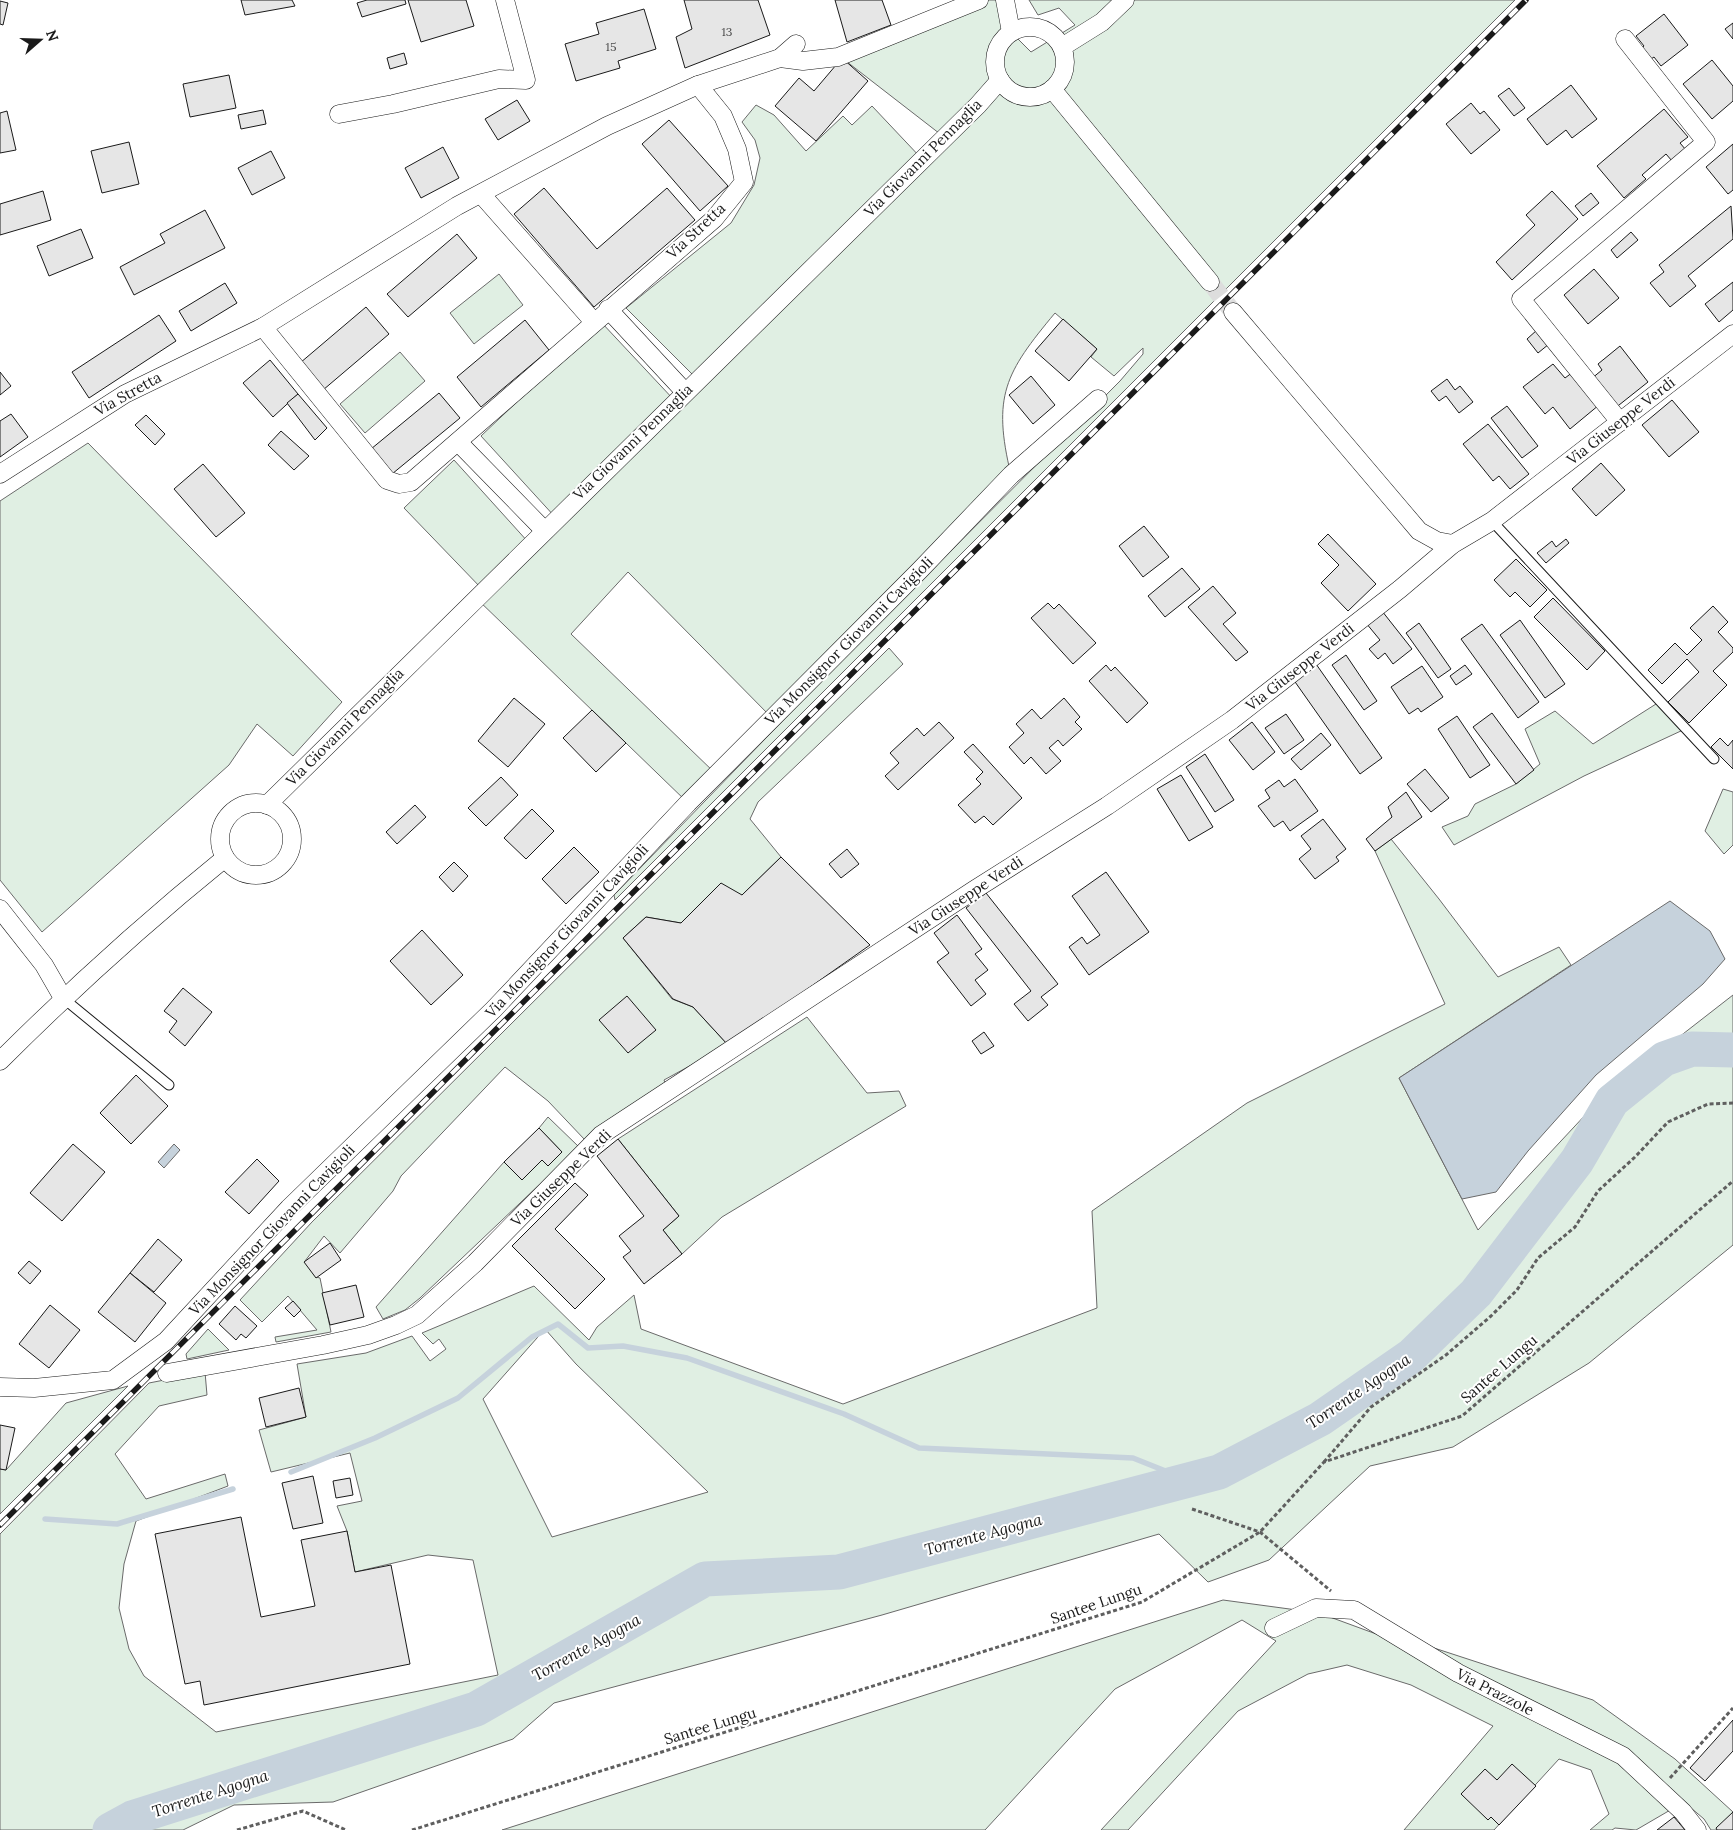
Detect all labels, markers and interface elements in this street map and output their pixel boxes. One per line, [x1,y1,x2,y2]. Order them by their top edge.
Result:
north arrow [15,15,65,65]
house number: 13 [721,24,733,39]
text: N [42,27,63,44]
house number: 15 [606,39,616,54]
street label: Via Giovanni Pennaglia [859,95,986,221]
street label: Via Stretta [662,198,729,263]
street label: Via Stretta [90,367,165,420]
street label: Via Giuseppe Verdi [1562,372,1679,469]
street label: Via Giovanni Pennaglia [568,379,697,504]
street label: Via Monsignor Giovanni Cavigioli [760,552,937,730]
street label: Via Giuseppe Verdi [1241,618,1358,715]
street label: Via Giovanni Pennaglia [281,664,408,790]
street label: Via Monsignor Giovanni Cavigioli [480,840,652,1022]
street label: Via Giuseppe Verdi [904,852,1026,940]
street label: Via Giuseppe Verdi [506,1125,615,1231]
street label: Via Monsignor Giovanni Cavigioli [184,1140,359,1320]
street label: Santee Lungu [1457,1330,1541,1407]
water label: Torrente Agogna [1302,1349,1414,1433]
water label: Torrente Agogna [922,1509,1044,1559]
street label: Santee Lungu [1048,1579,1144,1628]
water label: Torrente Agogna [528,1609,644,1685]
street label: Via Prazzole [1452,1663,1537,1719]
street label: Santee Lungu [662,1703,758,1749]
water label: Torrente Agogna [149,1765,271,1821]

